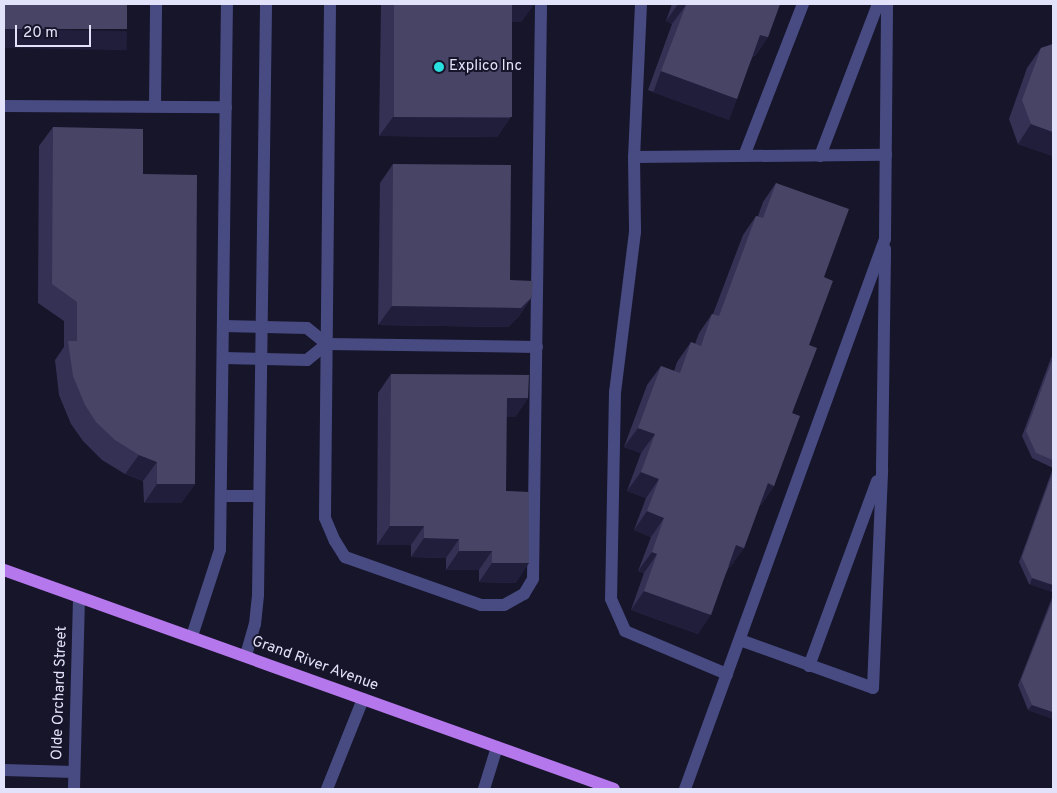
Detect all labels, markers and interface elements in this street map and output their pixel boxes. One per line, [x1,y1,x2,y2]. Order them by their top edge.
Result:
scale bar [18,15,94,47]
text: 20 m [23,24,58,43]
place label: Explico Inc [449,58,522,76]
marker: Explico Inc [433,61,445,73]
street label: Olde Orchard Street [49,626,71,760]
street label: Grand River Avenue [249,633,381,695]

